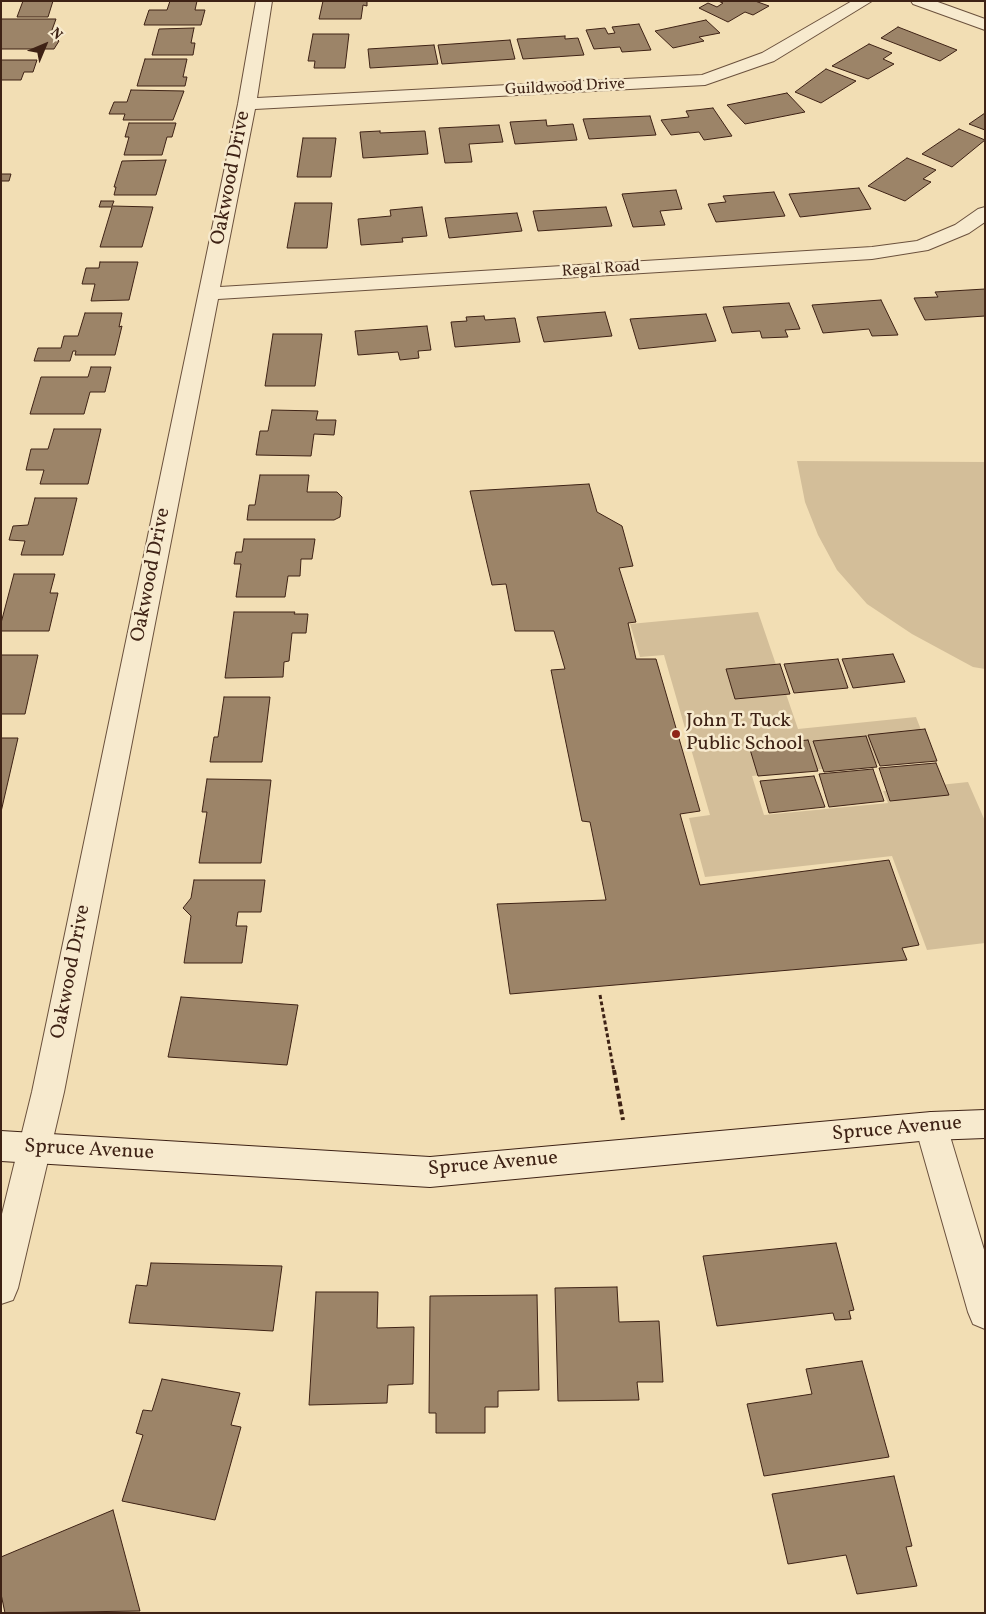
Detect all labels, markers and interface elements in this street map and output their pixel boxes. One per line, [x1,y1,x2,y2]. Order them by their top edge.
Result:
north arrow [20,20,70,70]
text: N [46,24,66,44]
street label: Guildwood Drive [505,75,625,101]
street label: Oakwood Drive [207,109,257,247]
street label: Regal Road [561,258,641,282]
street label: Oakwood Drive [127,506,177,644]
place label: John T. Tuck Public School [686,710,803,757]
marker: John T. Tuck Public School [670,728,682,740]
street label: Oakwood Drive [47,903,97,1041]
street label: Spruce Avenue [831,1112,963,1148]
street label: Spruce Avenue [23,1136,155,1166]
street label: Spruce Avenue [427,1147,559,1183]

